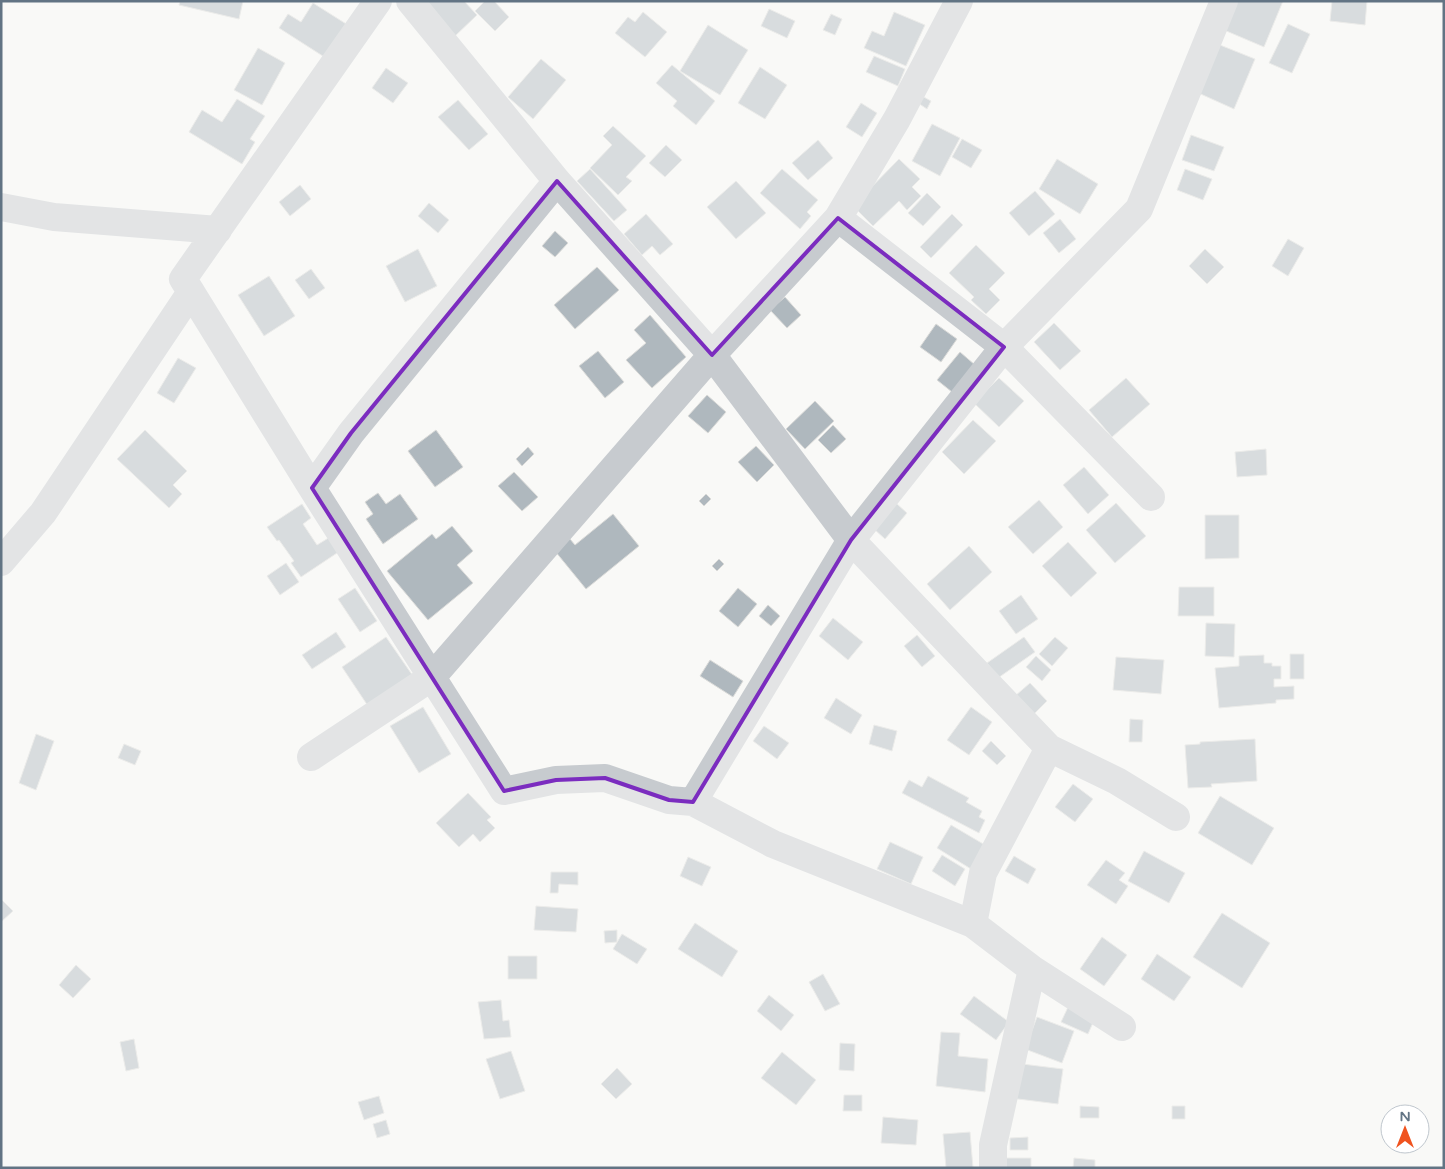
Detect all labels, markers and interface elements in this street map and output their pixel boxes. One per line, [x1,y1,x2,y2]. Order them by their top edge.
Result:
north arrow [1380,1104,1430,1154]
text: N [1399,1108,1411,1125]

